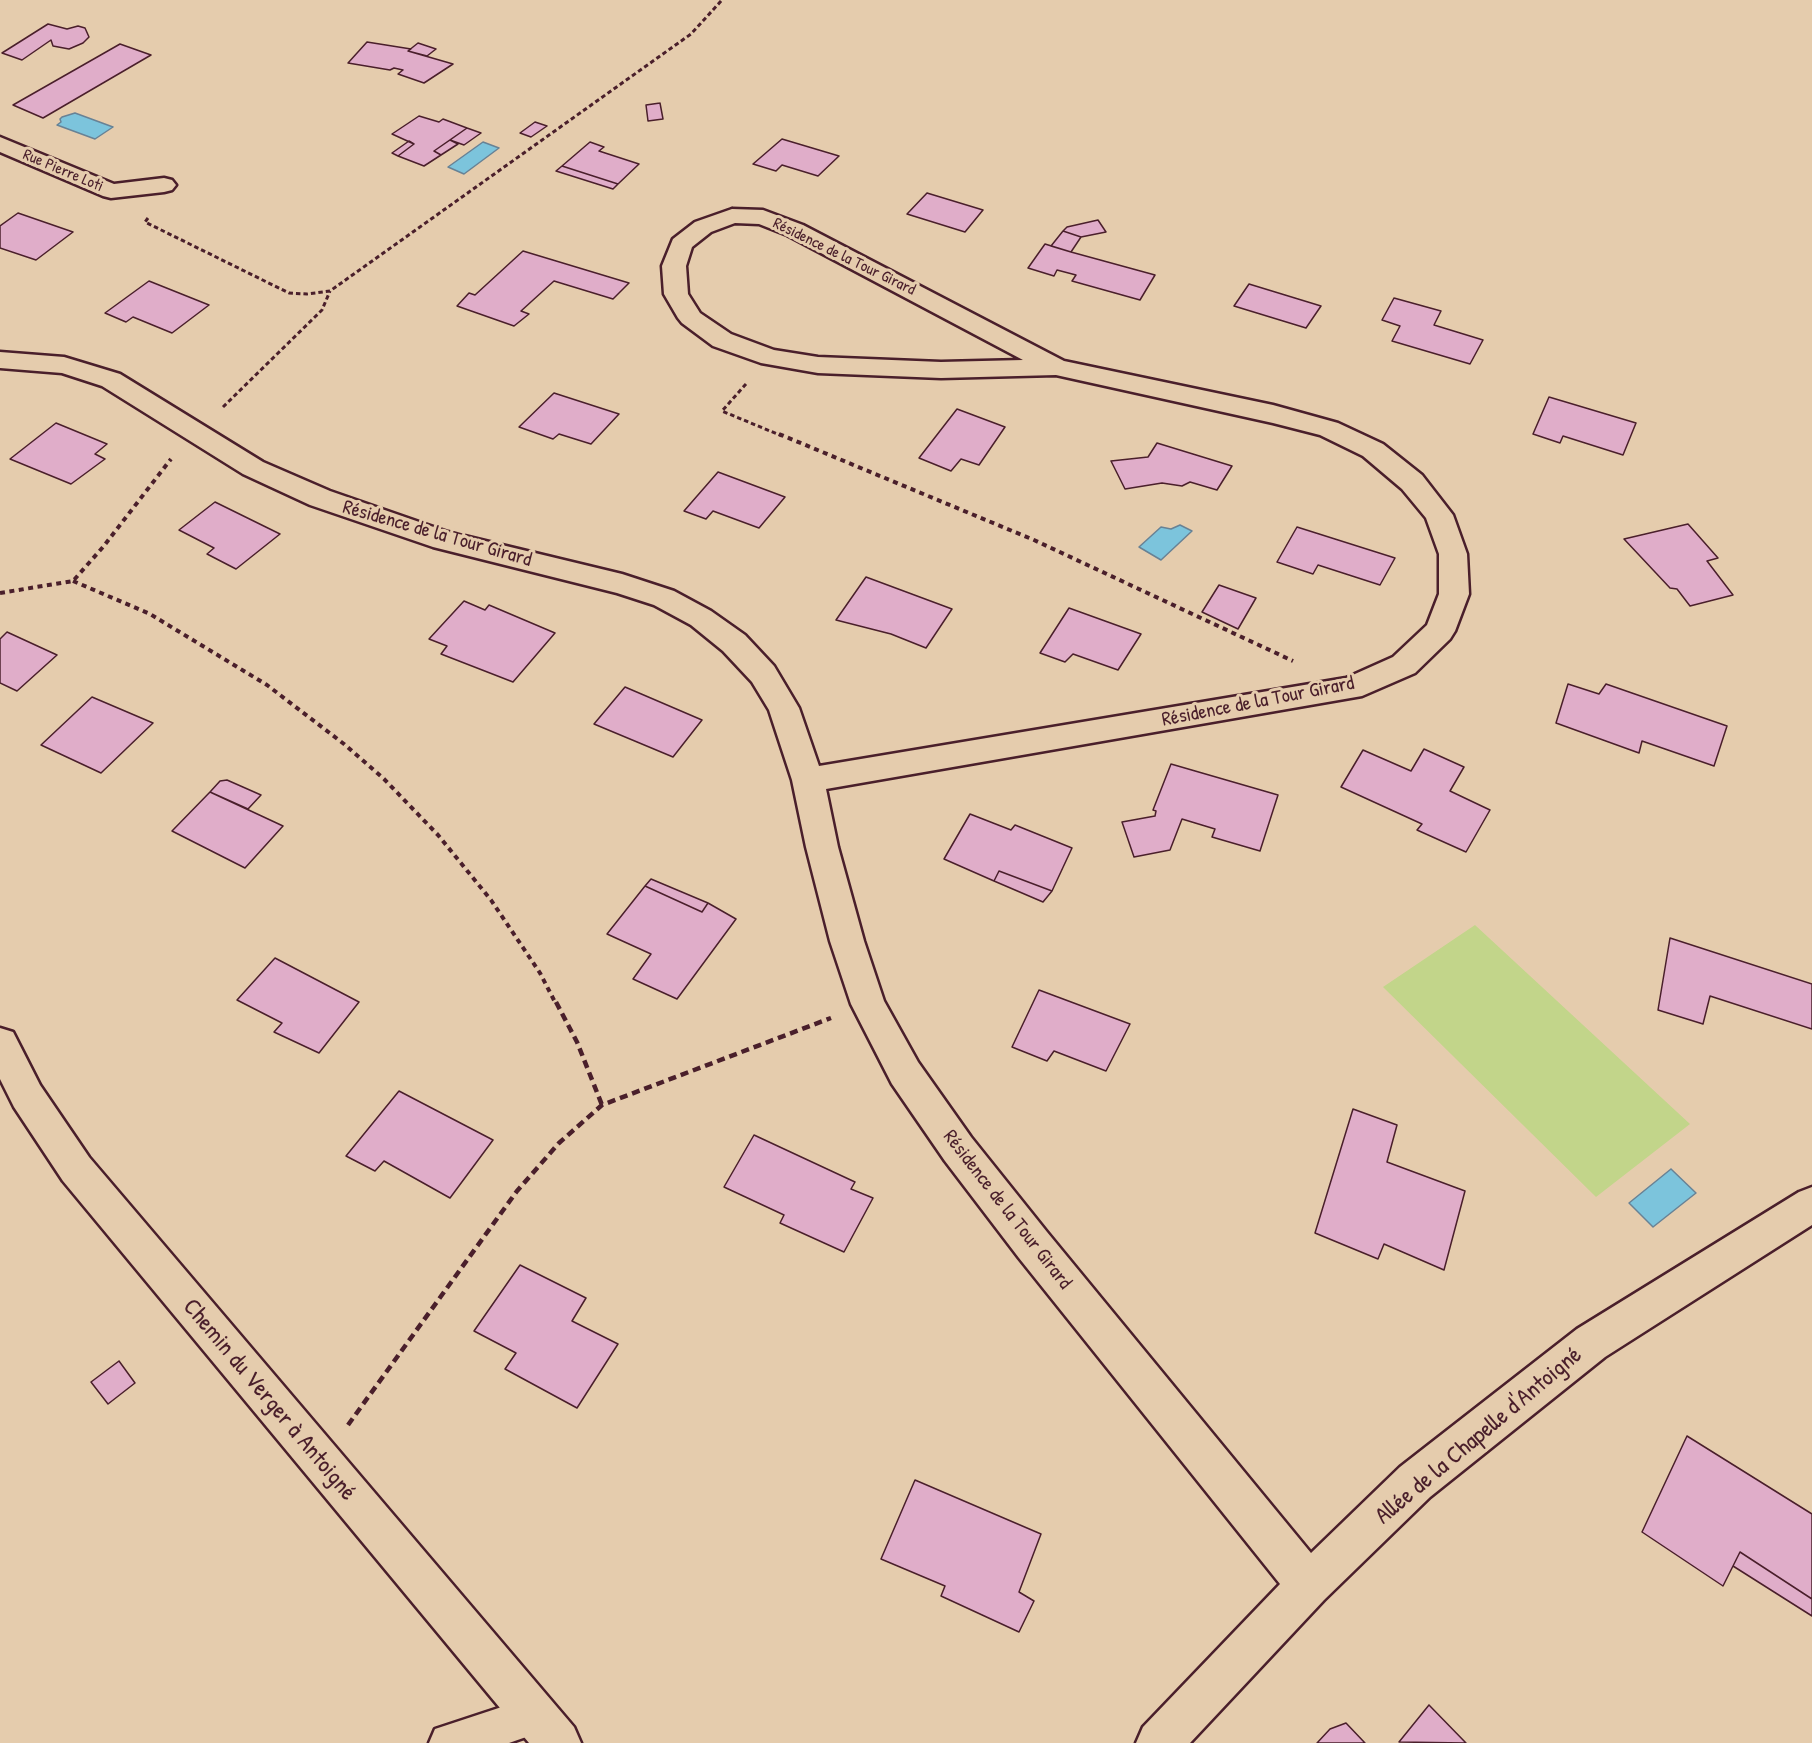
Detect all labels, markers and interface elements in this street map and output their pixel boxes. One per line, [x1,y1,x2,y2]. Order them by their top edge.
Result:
street label: Rue Pierre Loti [20,146,106,196]
street label: Résidence de la Tour Girard [770,214,918,300]
street label: Résidence de la Tour Girard [340,496,534,572]
street label: Résidence de la Tour Girard [1160,672,1356,732]
street label: Résidence de la Tour Girard [937,1126,1077,1294]
street label: Chemin du Verger à Antoigné [176,1293,362,1507]
street label: Allée de la Chapelle d'Antoigné [1370,1341,1588,1531]

